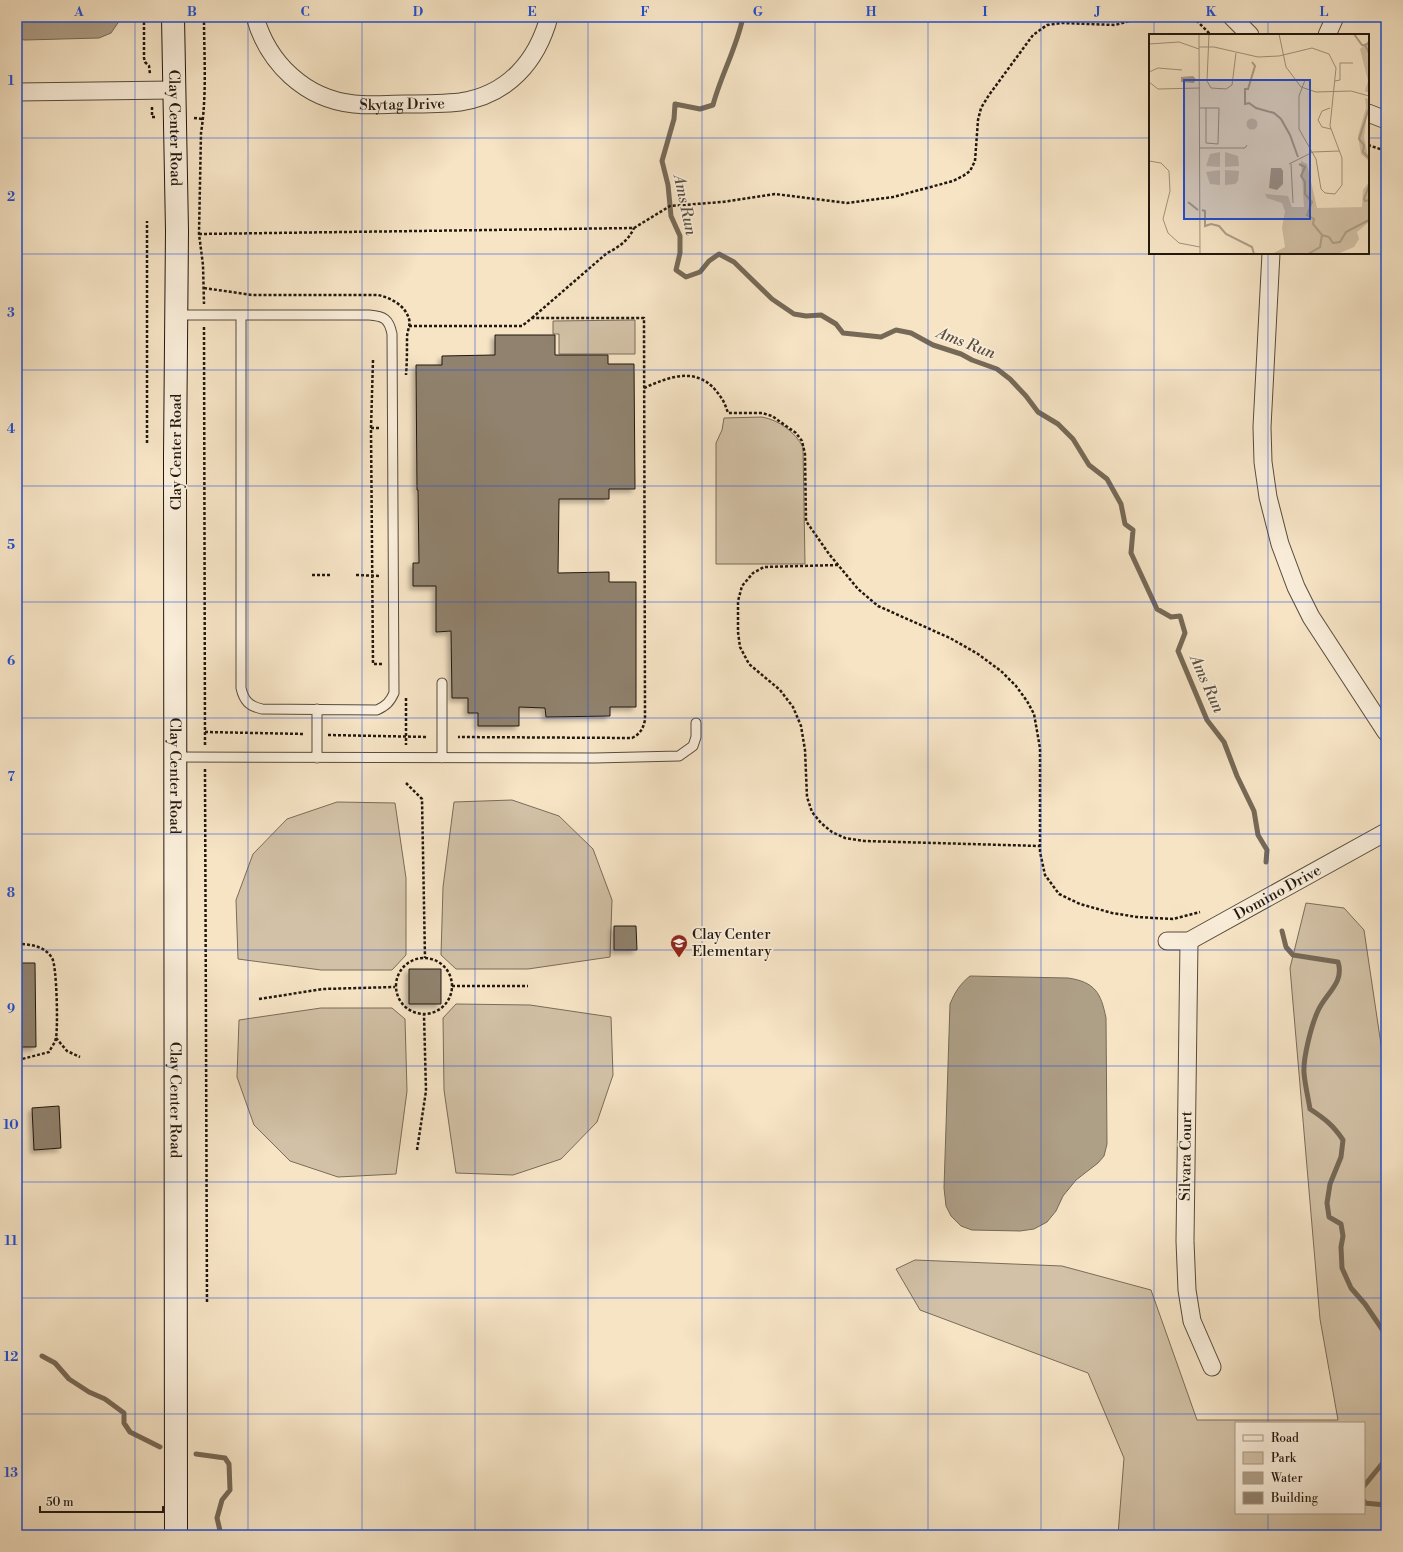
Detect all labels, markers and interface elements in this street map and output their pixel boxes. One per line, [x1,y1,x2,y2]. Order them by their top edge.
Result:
text: A [73,4,84,20]
text: B [187,4,197,20]
text: C [300,4,310,20]
text: D [413,4,423,20]
text: E [527,4,537,20]
text: F [640,4,650,20]
text: G [753,4,764,20]
text: H [866,4,877,20]
text: I [982,4,988,20]
text: J [1093,4,1101,20]
text: K [1206,4,1217,20]
text: L [1320,4,1329,20]
inset map [1149,34,1369,254]
street label: Clay Center Road [164,69,186,187]
text: 1 [8,73,15,89]
street label: Skytag Drive [359,94,445,114]
water label: Ams Run [668,171,701,238]
text: 2 [7,189,15,205]
text: 3 [7,305,15,321]
water label: Ams Run [932,322,999,364]
street label: Clay Center Road [167,393,186,510]
text: 4 [7,421,16,437]
text: 5 [7,537,15,553]
water label: Ams Run [1185,650,1229,717]
text: 6 [7,653,15,669]
street label: Clay Center Road [166,718,185,835]
text: 7 [7,769,15,785]
street label: Domino Drive [1230,860,1324,924]
text: 8 [7,885,15,901]
place label: Clay Center Elementary [692,925,772,961]
school or university icon: Clay Center Elementary [669,933,689,958]
text: 9 [7,1001,15,1017]
street label: Clay Center Road [166,1042,185,1159]
street label: Silvara Court [1176,1110,1196,1201]
text: 10 [3,1117,19,1133]
text: 11 [5,1233,18,1249]
text: 12 [4,1349,18,1365]
legend [1235,1422,1365,1514]
text: Road [1271,1431,1299,1446]
text: Park [1271,1451,1297,1466]
text: 13 [4,1465,18,1481]
text: Water [1270,1471,1303,1486]
scale bar [40,1488,163,1514]
text: Building [1270,1491,1319,1506]
text: 50 m [46,1495,74,1510]

